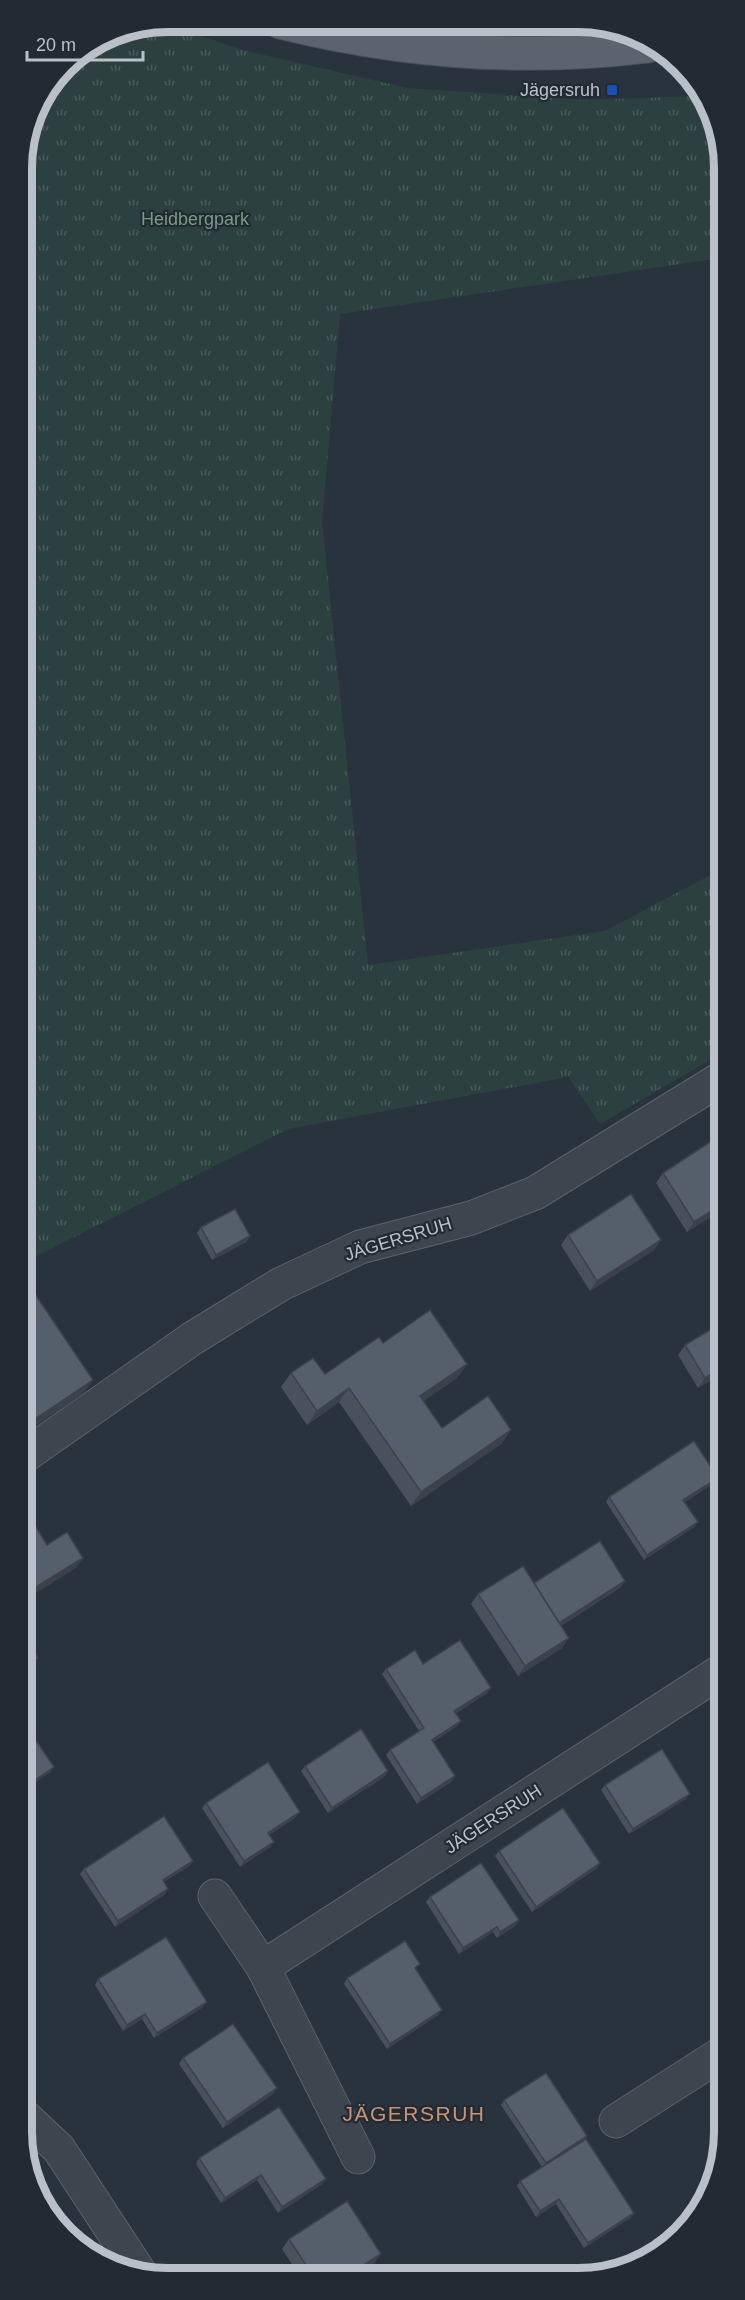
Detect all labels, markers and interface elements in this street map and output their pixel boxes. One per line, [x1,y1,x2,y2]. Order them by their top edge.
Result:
scale bar [27,24,142,62]
text: 20 m [36,35,76,55]
place label: Jägersruh [520,80,600,100]
marker: Jägersruh [605,83,619,97]
park label: Heidbergpark [141,209,250,229]
street label: JÄGERSRUH [342,1213,454,1265]
street label: JÄGERSRUH [441,1780,545,1858]
district label: JÄGERSRUH [342,2102,486,2125]

